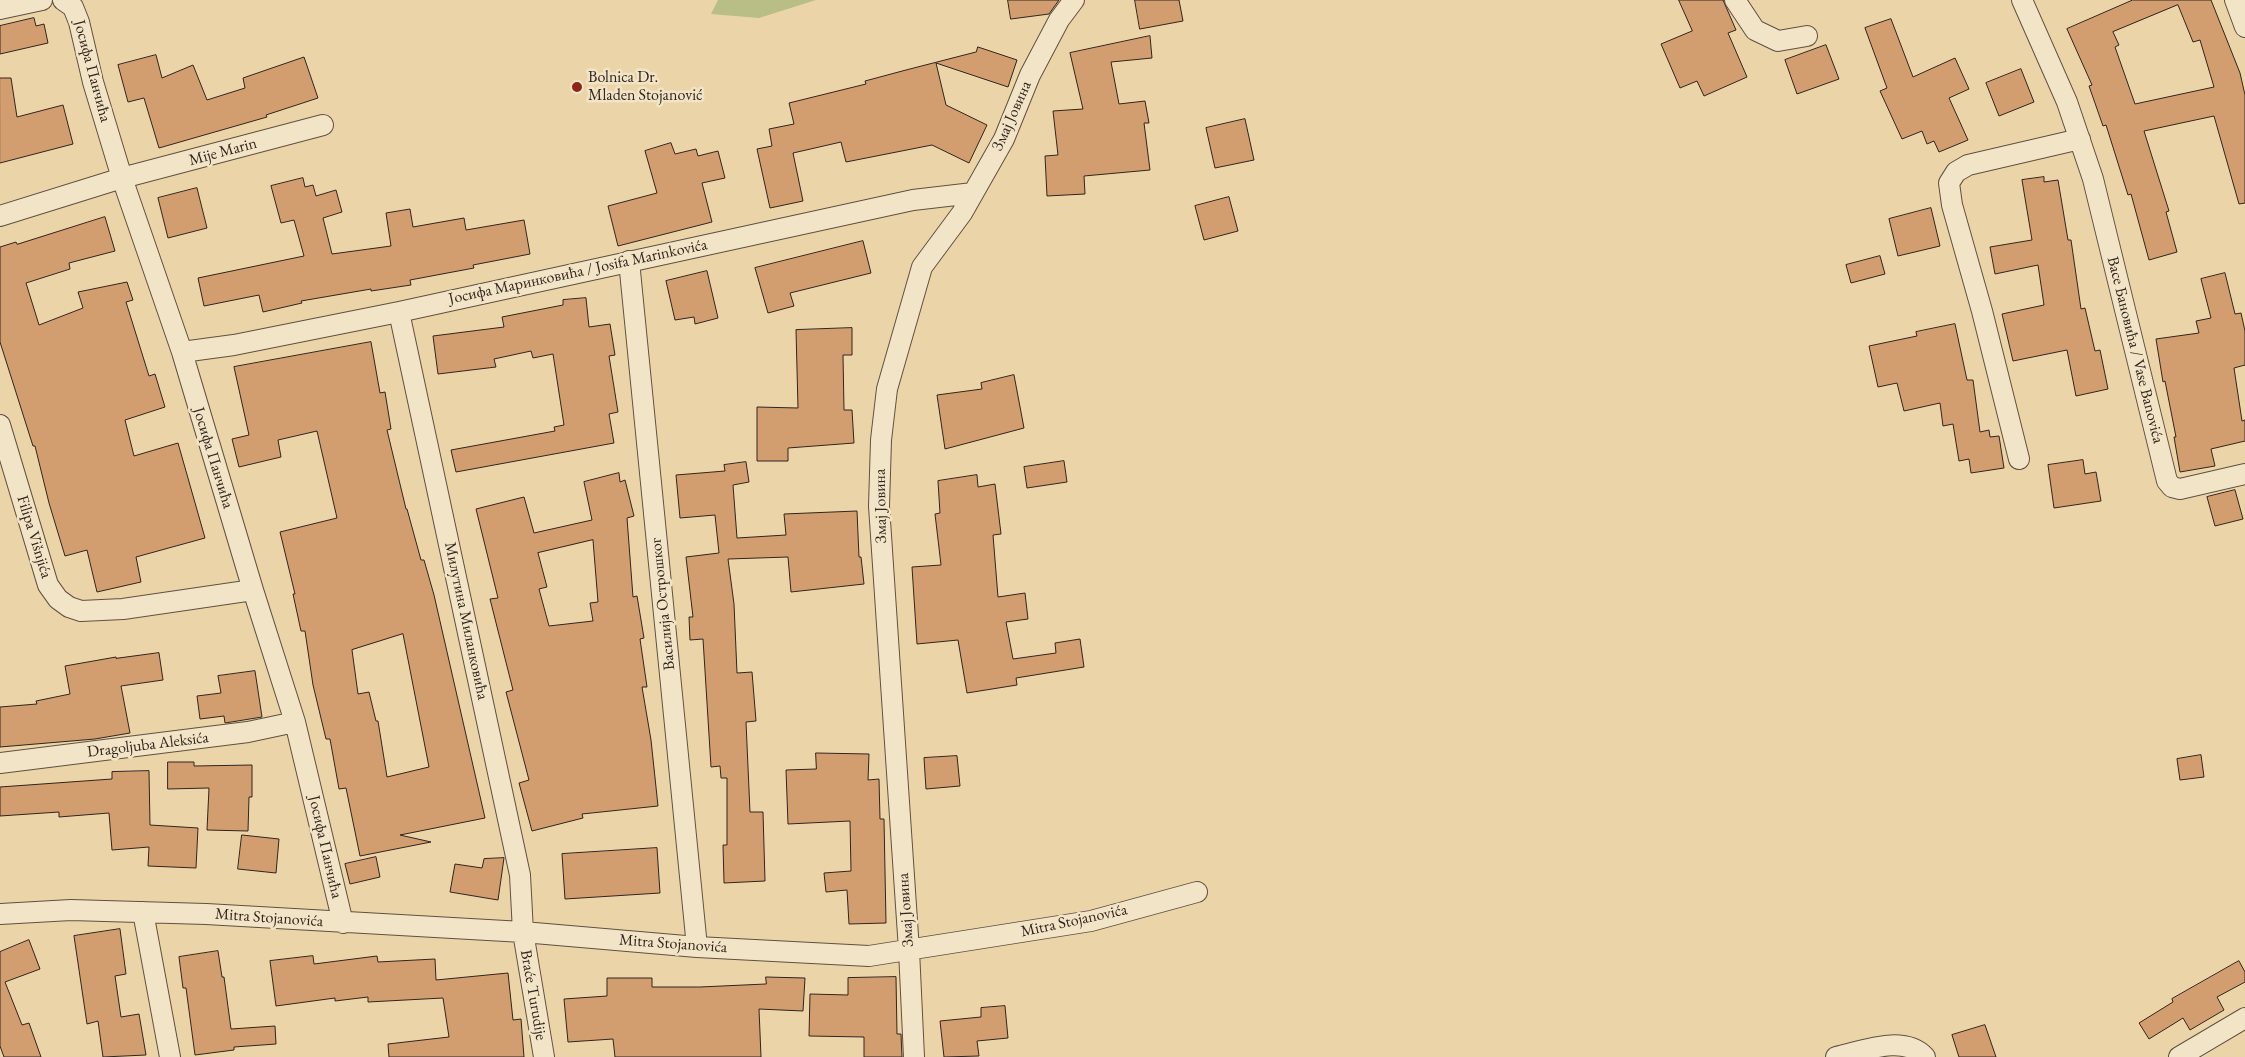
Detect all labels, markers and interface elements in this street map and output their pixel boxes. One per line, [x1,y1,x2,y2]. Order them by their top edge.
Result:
street label: Јосифа Панчића [69,18,115,124]
place label: Bolnica Dr. Mladen Stojanović [588,68,703,106]
street label: Змај Јовина [988,78,1036,154]
marker: Bolnica Dr. Mladen Stojanović [570,80,584,94]
street label: Mije Marin [187,134,259,170]
street label: Јосифа Маринковића / Josifa Marinkovića [447,235,709,309]
street label: Васе Бановића / Vase Banovića [2102,255,2168,445]
street label: Јосифа Панчића [188,405,238,511]
street label: Змај Јовина [871,469,891,543]
street label: Filipa Višnjića [12,493,56,581]
street label: Василија Острошког [646,537,680,671]
street label: Милутина Миланковића [440,540,492,702]
street label: Dragoljuba Aleksića [86,728,210,762]
street label: Јосифа Панчића [304,794,346,900]
street label: Змај Јовина [894,872,918,948]
street label: Mitra Stojanovića [1019,900,1129,942]
street label: Mitra Stojanovića [214,905,324,931]
street label: Mitra Stojanovića [618,931,728,957]
street label: Braće Turudije [516,948,550,1042]

